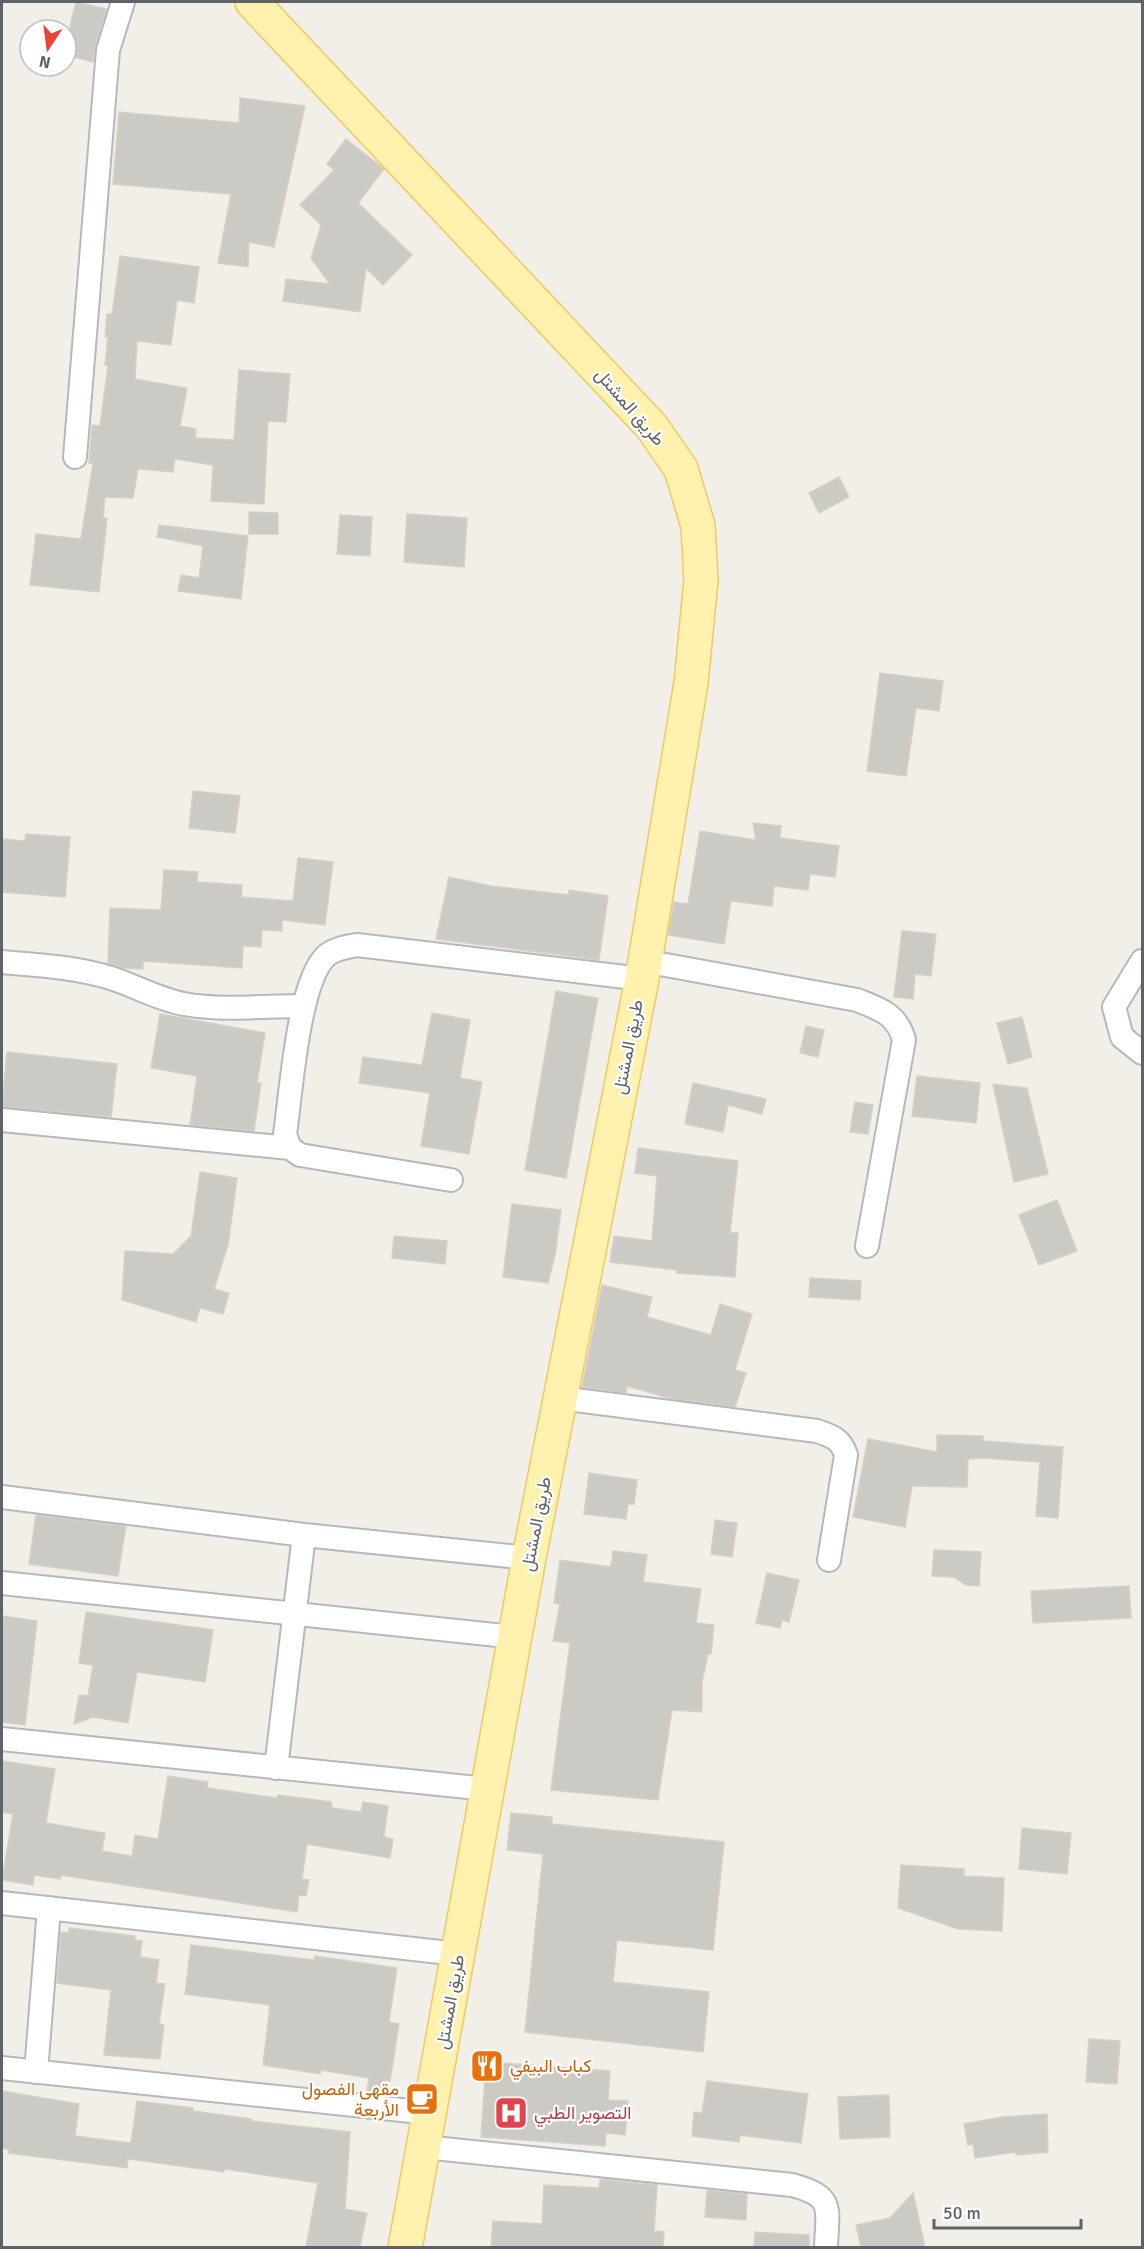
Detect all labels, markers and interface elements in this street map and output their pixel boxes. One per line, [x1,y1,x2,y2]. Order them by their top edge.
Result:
north arrow [18,18,78,78]
text: N [37,51,53,73]
street label: طريق المشتل [590,364,670,450]
street label: طريق المشتل [608,998,648,1096]
street label: طريق المشتل [516,1475,556,1573]
street label: طريق المشتل [431,1953,469,2051]
restaurant icon: كباب البيفي [469,2048,505,2084]
place label: كباب البيفي [510,2055,591,2081]
place label: مقهى الفصول الأربعة [302,2078,399,2121]
cafe icon: مقهى الفصول الأربعة [404,2081,440,2117]
hospital icon: التصوير الطبي [493,2095,529,2131]
place label: التصوير الطبي [534,2102,632,2128]
scale bar [934,2192,1081,2230]
text: 50 m [943,2202,981,2224]

